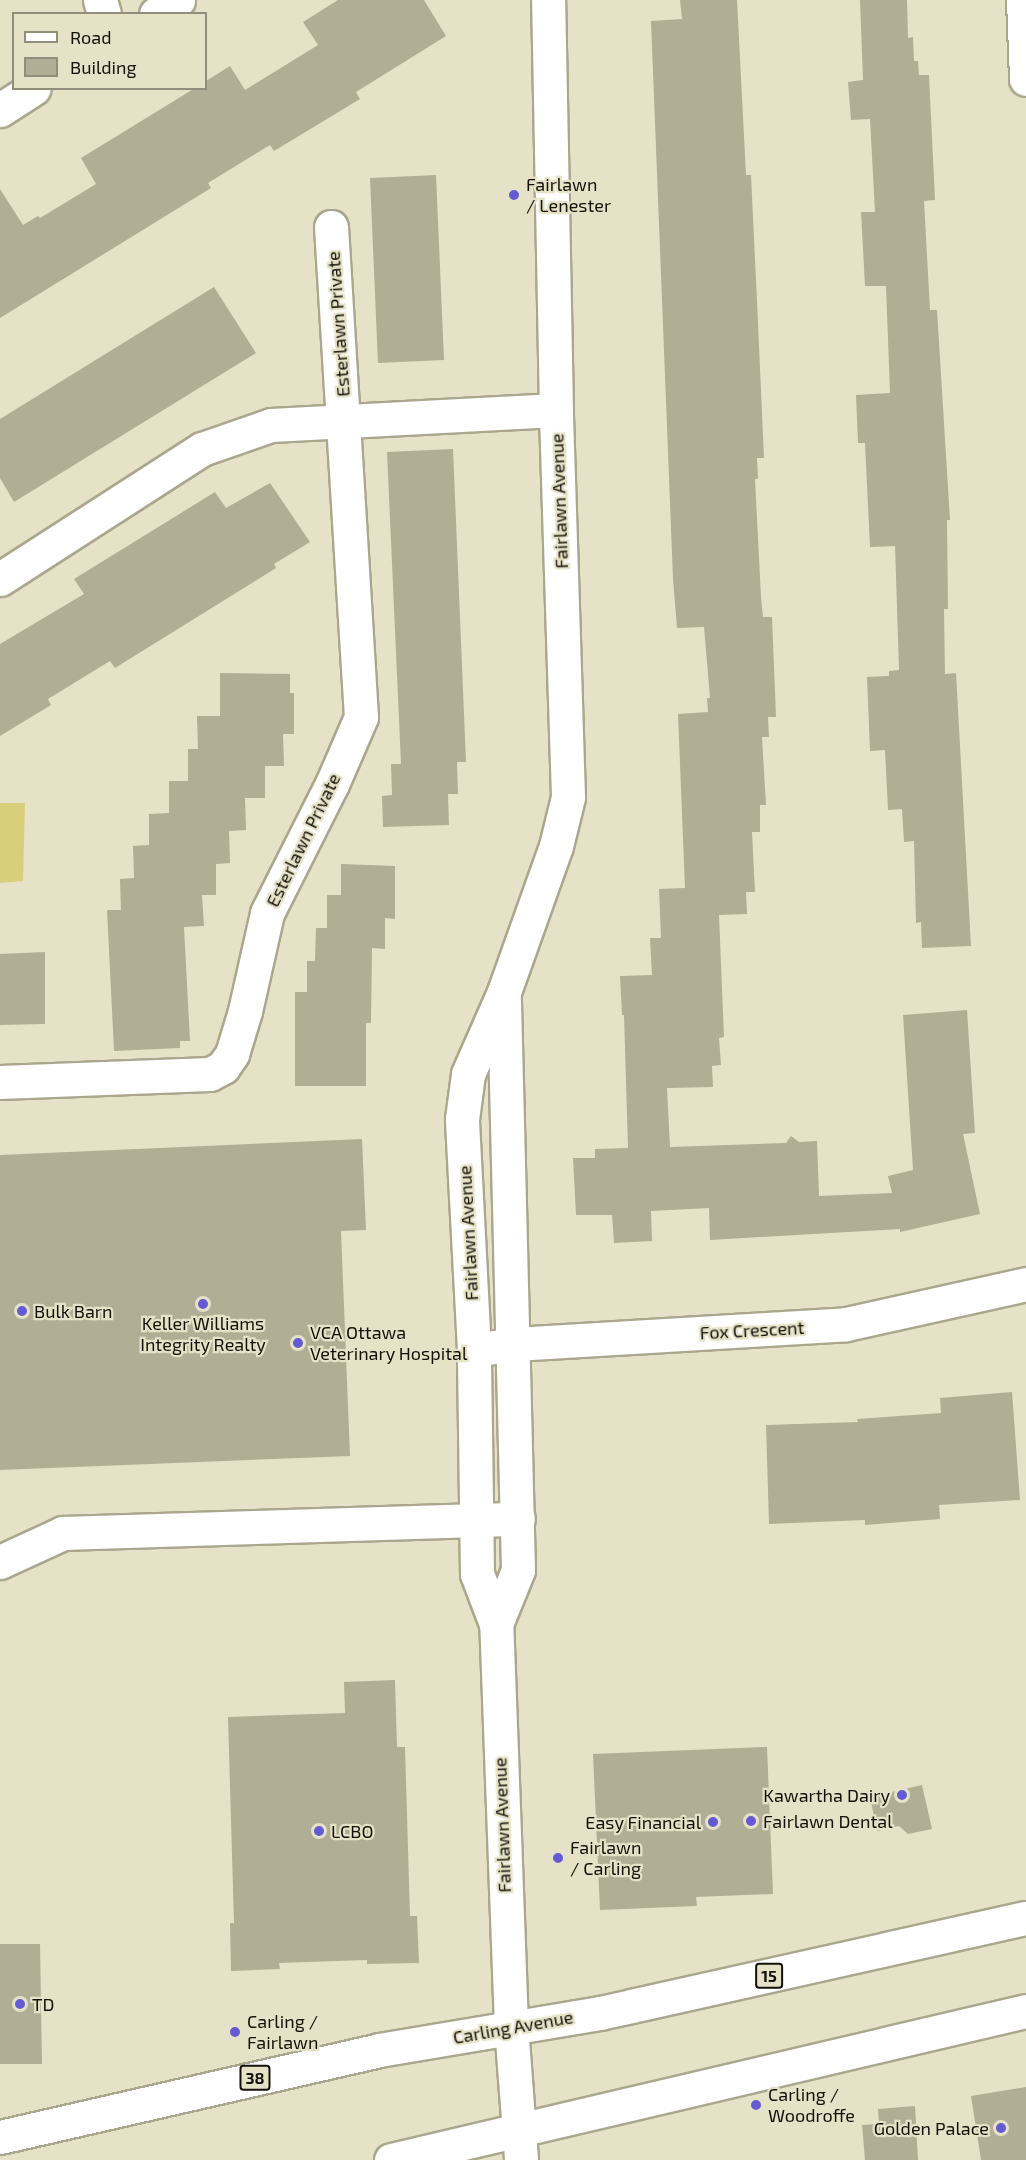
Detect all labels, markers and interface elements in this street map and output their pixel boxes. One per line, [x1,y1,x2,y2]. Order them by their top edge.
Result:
legend [12,12,207,90]
text: Road [70,26,111,48]
text: Building [70,56,137,78]
place label: Fairlawn / Lenester [526,174,611,216]
marker: Fairlawn / Lenester [507,188,521,202]
street label: Esterlawn Private [322,251,354,397]
street label: Fairlawn Avenue [546,433,572,569]
street label: Esterlawn Private [261,770,345,910]
street label: Fairlawn Avenue [454,1165,482,1301]
marker: Keller Williams Integrity Realty [196,1297,210,1311]
place label: Bulk Barn [34,1300,113,1322]
marker: Bulk Barn [15,1304,29,1318]
place label: Keller Williams Integrity Realty [140,1313,266,1356]
street label: Fox Crescent [699,1316,805,1344]
place label: VCA Ottawa Veterinary Hospital [310,1322,468,1364]
marker: VCA Ottawa Veterinary Hospital [291,1336,305,1350]
street label: Fairlawn Avenue [489,1757,515,1893]
place label: Kawartha Dairy [763,1784,890,1806]
marker: Kawartha Dairy [895,1788,909,1802]
place label: Fairlawn Dental [763,1810,893,1832]
place label: Easy Financial [585,1811,701,1833]
marker: Fairlawn Dental [744,1814,758,1828]
marker: Easy Financial [706,1815,720,1829]
place label: LCBO [331,1820,373,1842]
marker: LCBO [312,1824,326,1838]
place label: Fairlawn / Carling [570,1837,641,1880]
marker: Fairlawn / Carling [551,1851,565,1865]
road number: 15 [754,1963,784,1989]
place label: TD [32,1993,54,2015]
marker: TD [13,1997,27,2011]
street label: Carling Avenue [451,2006,575,2048]
place label: Carling / Fairlawn [247,2011,318,2054]
marker: Carling / Fairlawn [228,2025,242,2039]
road number: 38 [238,2065,272,2091]
place label: Carling / Woodroffe [768,2084,855,2126]
marker: Carling / Woodroffe [749,2098,763,2112]
place label: Golden Palace [874,2117,989,2139]
marker: Golden Palace [994,2121,1008,2135]

